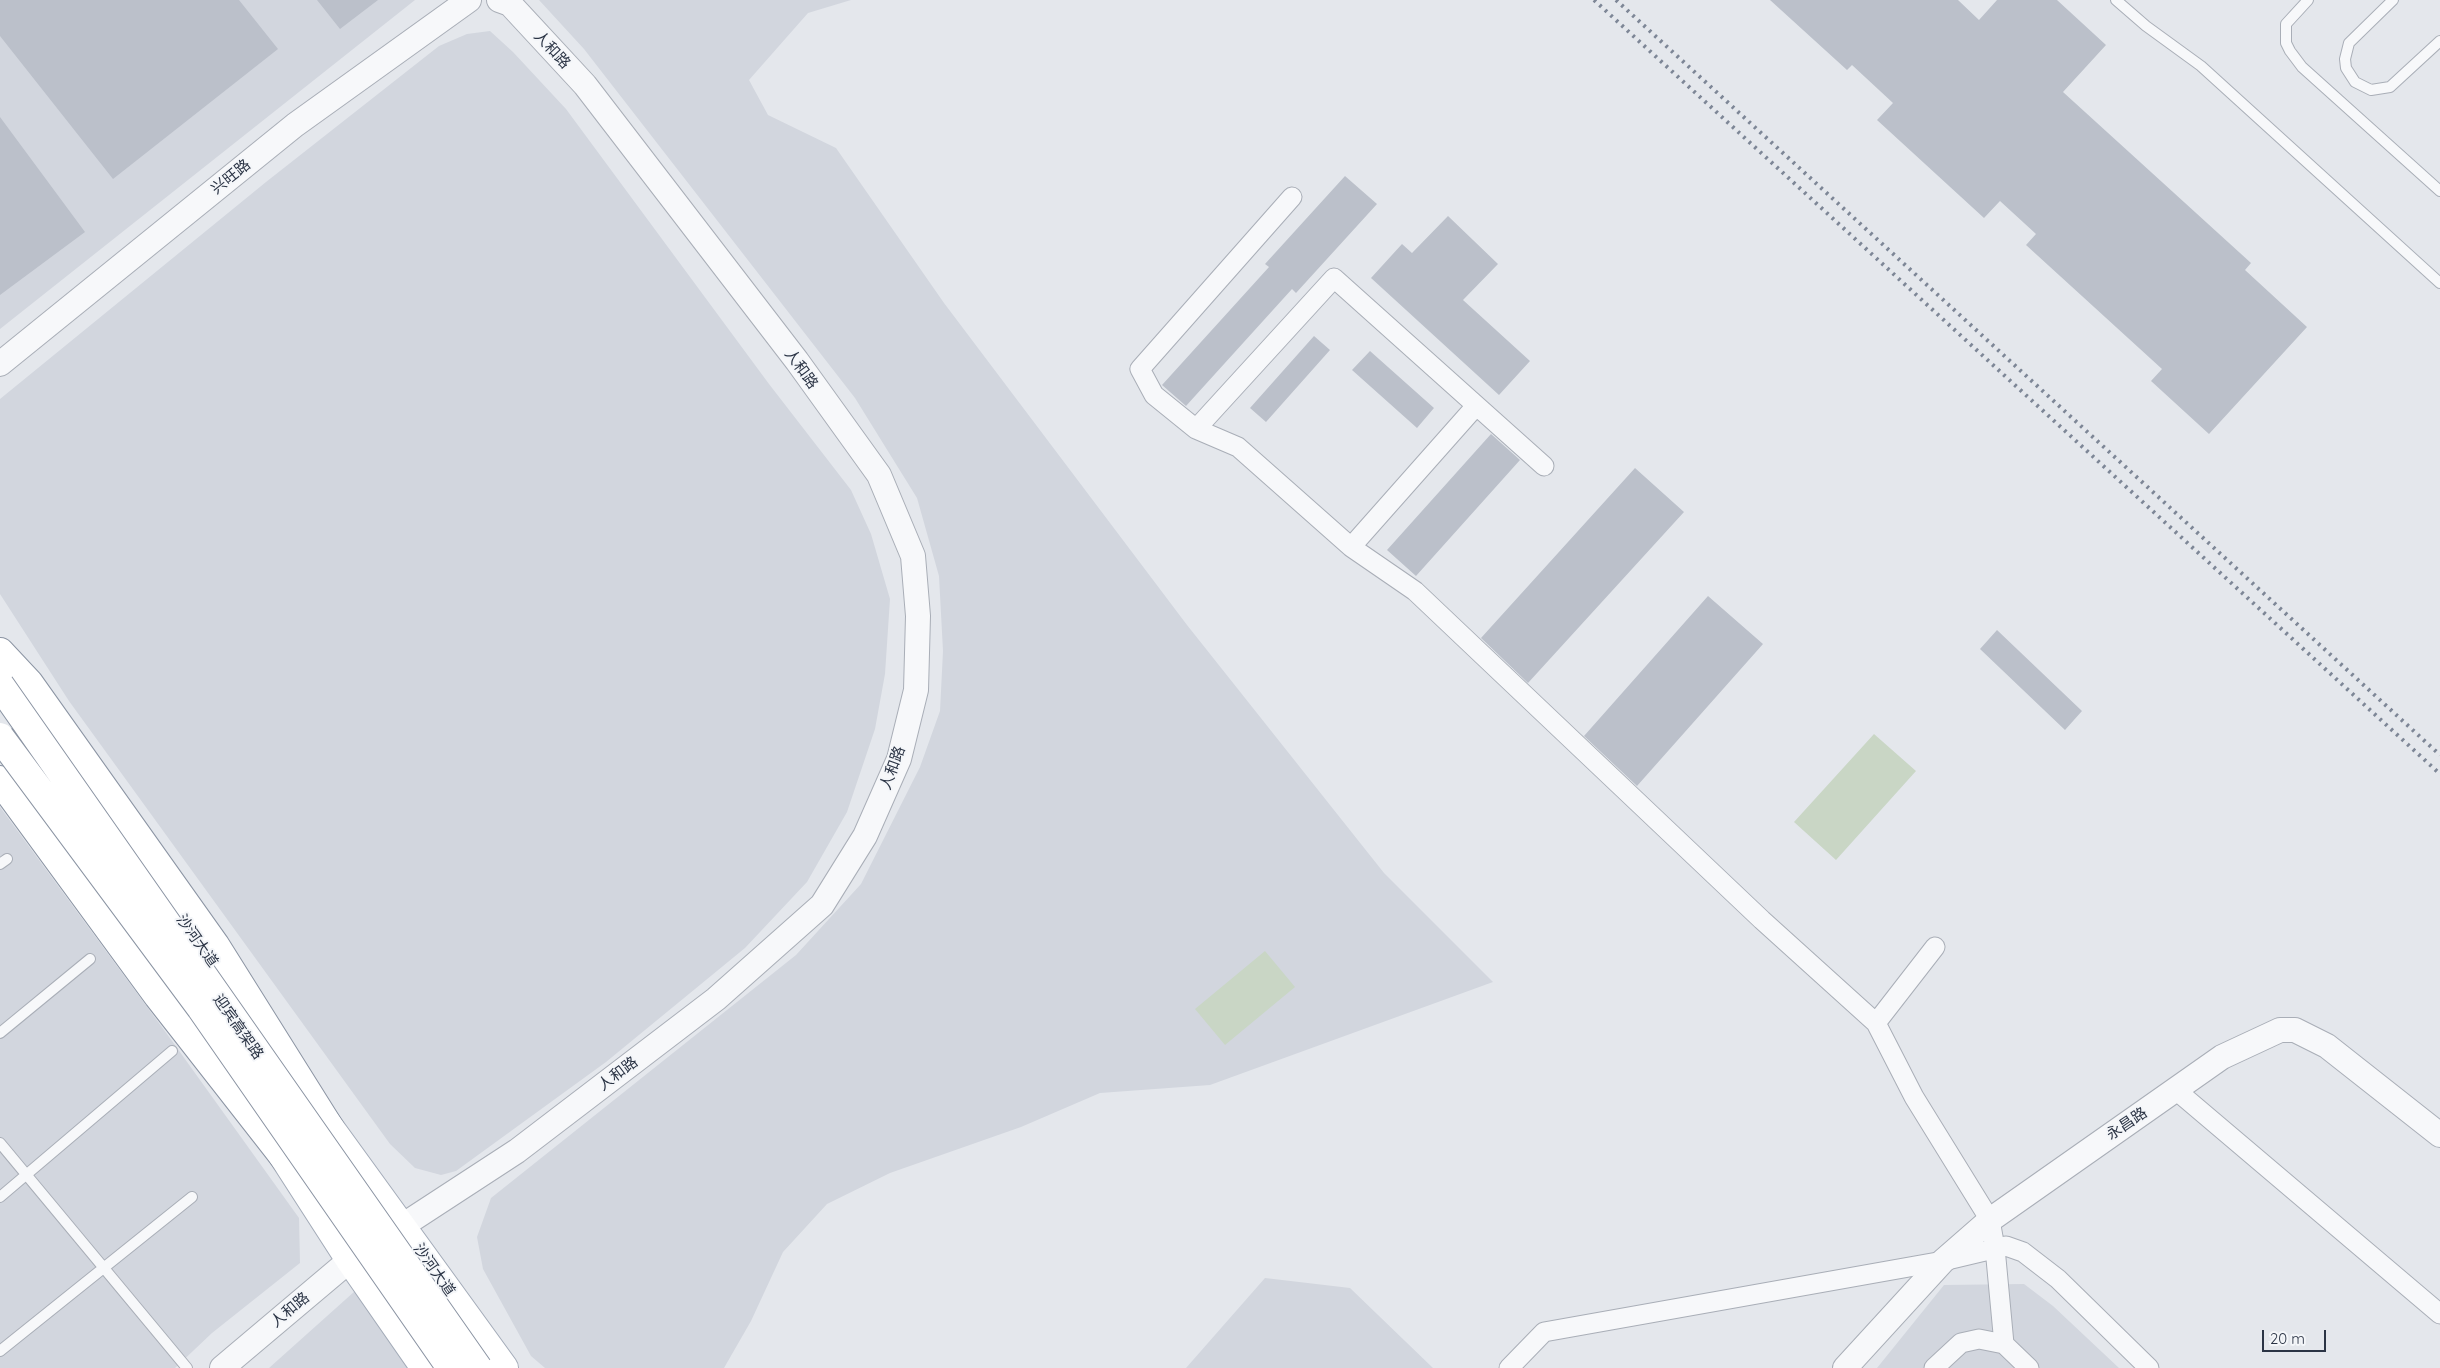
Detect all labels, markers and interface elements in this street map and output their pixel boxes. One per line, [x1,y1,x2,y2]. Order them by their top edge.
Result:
street label: 人和路 [530,27,574,73]
street label: 兴旺路 [208,156,254,198]
street label: 人和路 [780,346,822,392]
street label: 人和路 [877,744,909,792]
street label: 沙河大道 [172,911,222,971]
street label: 迎宾高架路 [209,991,267,1063]
street label: 人和路 [595,1053,641,1095]
street label: 永昌路 [2103,1104,2151,1144]
street label: 沙河大道 [409,1240,459,1300]
street label: 人和路 [267,1289,313,1331]
scale bar [2265,1320,2329,1352]
text: 20 m [2270,1329,2305,1348]

